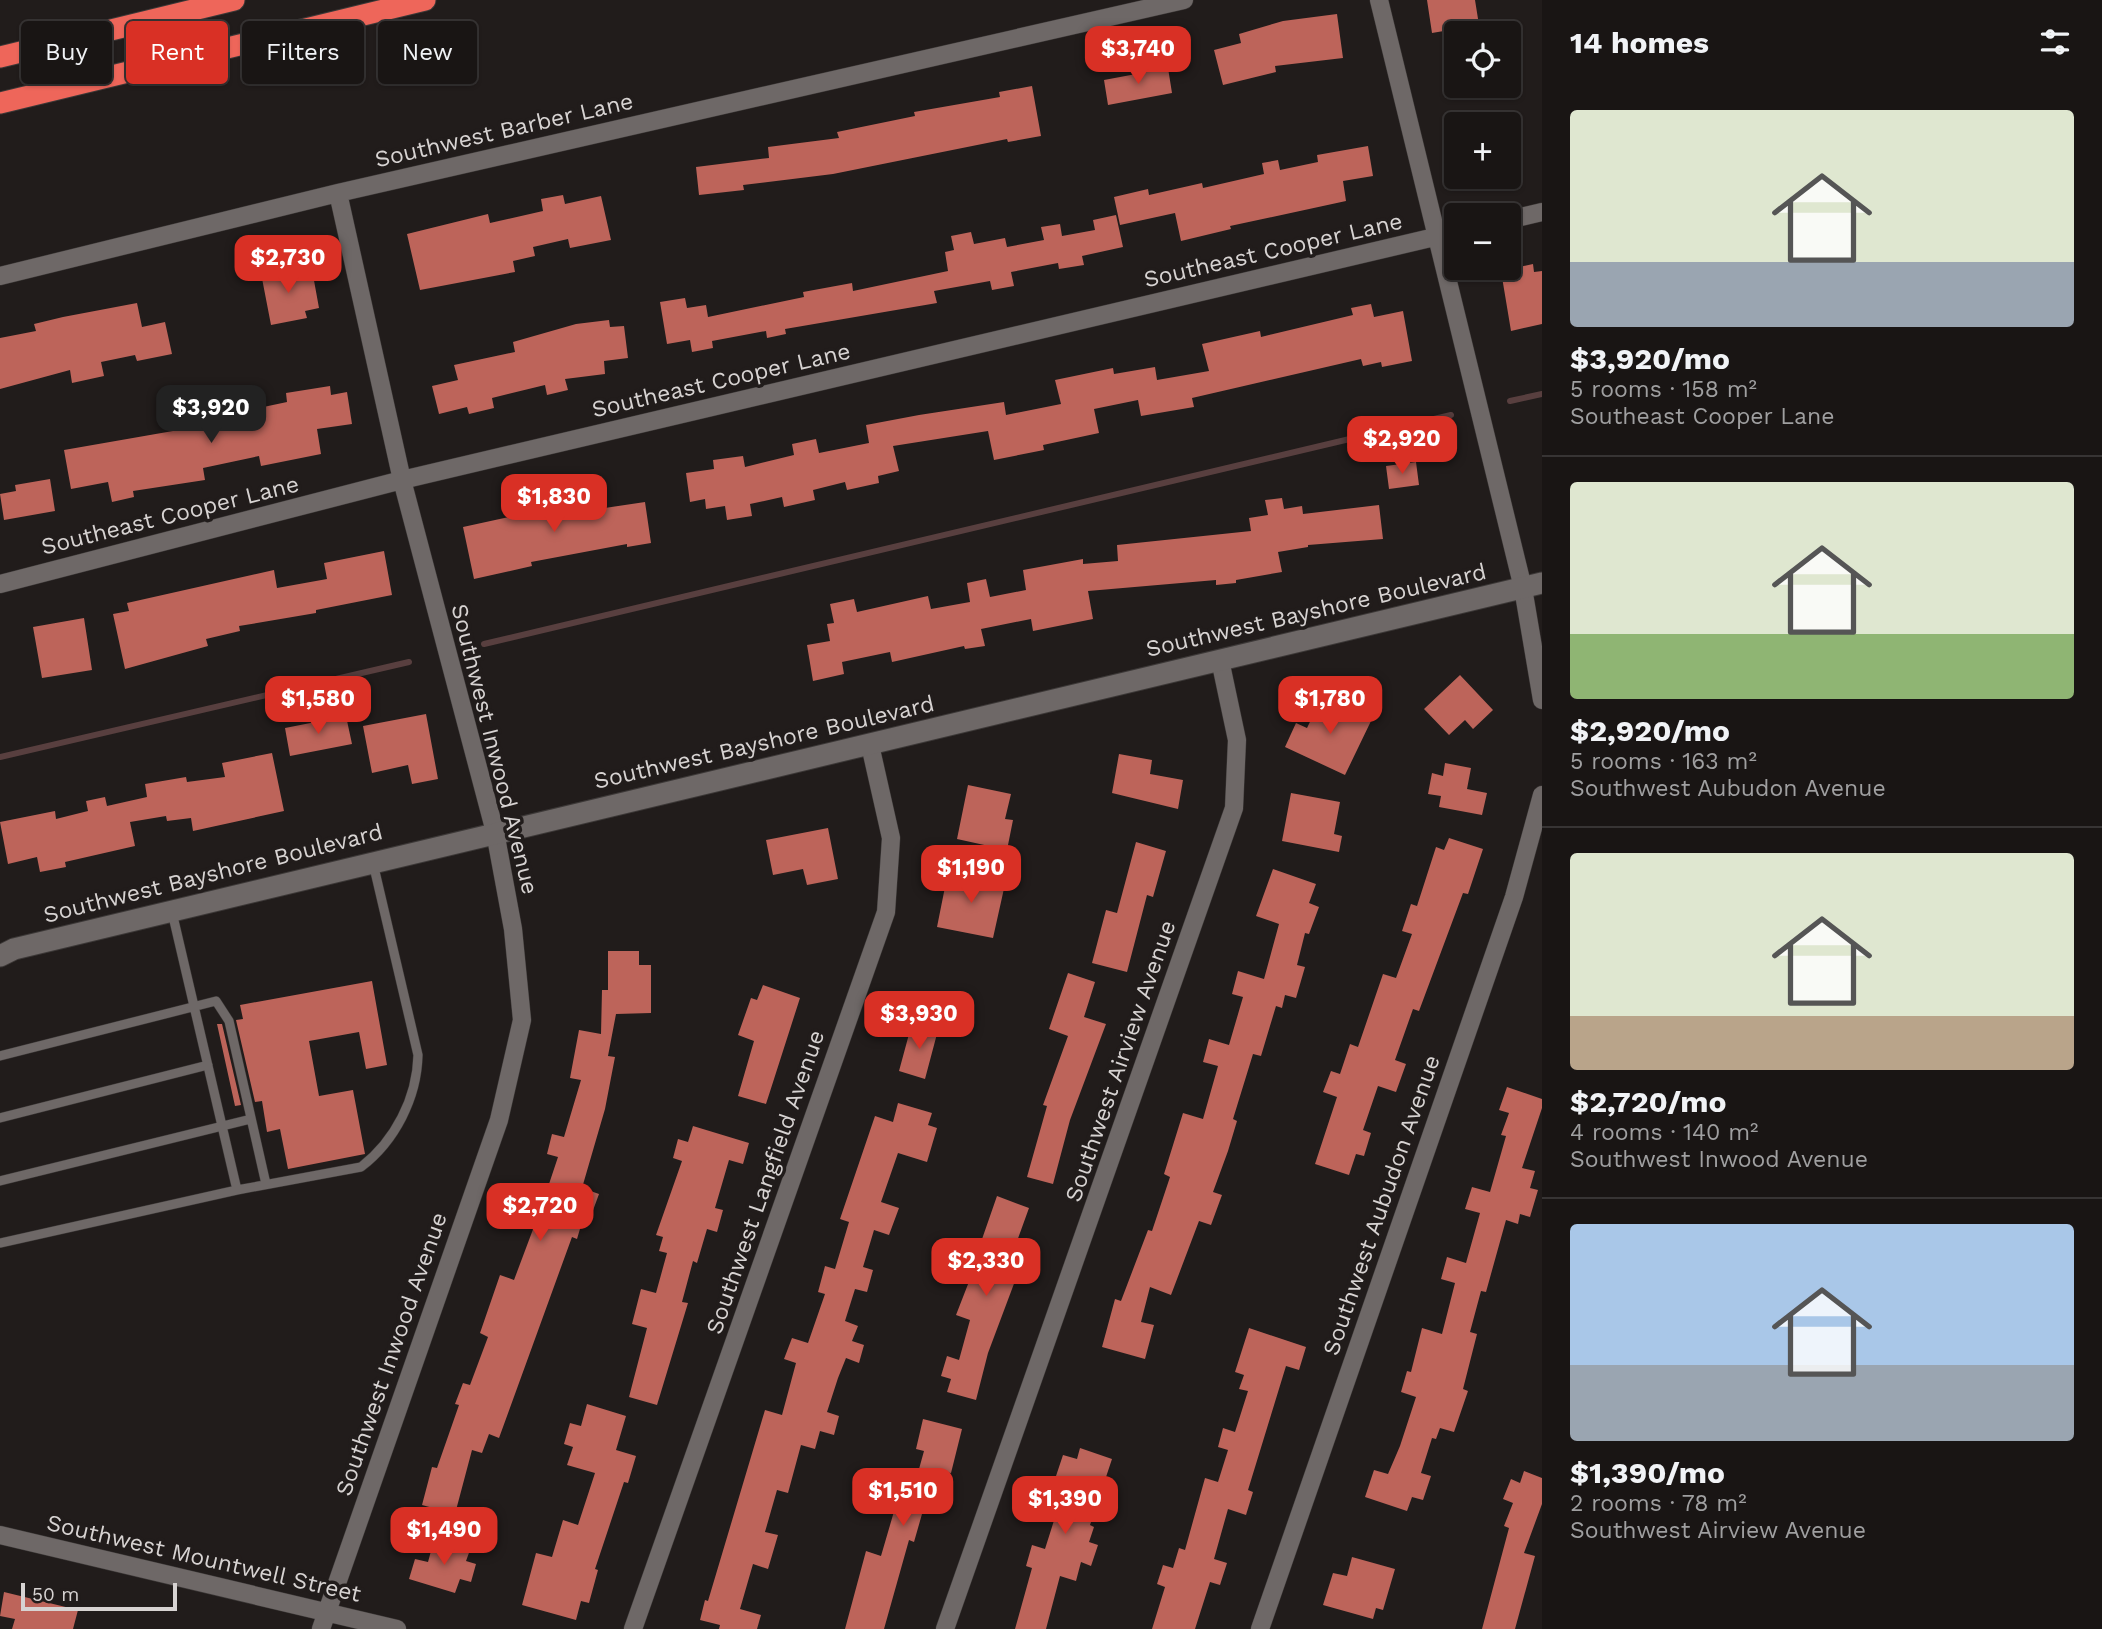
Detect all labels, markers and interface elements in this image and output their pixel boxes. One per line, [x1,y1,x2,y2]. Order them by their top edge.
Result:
chip: Buy [21,21,112,84]
chip: Rent [126,21,228,84]
chip: Filters [242,21,364,84]
chip: New [378,21,477,84]
map controls [1444,21,1521,280]
button: locate [1444,21,1521,98]
icon: filters [2036,23,2074,61]
text: 14 homes [1570,25,1709,60]
pin: $3,740 [1081,27,1195,86]
text: $3,740 [1101,35,1175,62]
street label: Southwest Barber Lane [372,88,636,173]
button: + [1444,112,1521,189]
icon: home [1759,155,1885,281]
button: − [1444,203,1521,280]
street label: Southeast Cooper Lane [1141,208,1405,293]
pin: $2,730 [231,236,345,295]
text: $2,730 [251,244,325,271]
street label: Southeast Cooper Lane [589,338,853,423]
text: $3,920/mo [1570,341,1730,376]
text: 5 rooms · 158 m² [1570,376,1757,403]
pin: $3,920 [154,386,268,445]
text: $3,920 [172,394,250,421]
text: Southeast Cooper Lane [1570,403,1835,430]
pin: $2,920 [1345,416,1459,476]
text: $2,920 [1363,425,1441,452]
street label: Southeast Cooper Lane [39,470,302,561]
pin: $1,830 [497,475,611,534]
text: $1,830 [517,483,591,510]
icon: home [1759,527,1885,653]
street label: Southwest Bayshore Boulevard [1143,558,1489,663]
street label: Southwest Inwood Avenue [445,601,544,897]
pin: $1,580 [261,676,375,736]
pin: $1,780 [1273,676,1387,736]
text: $1,580 [281,685,355,712]
text: $1,780 [1294,685,1366,712]
street label: Southwest Bayshore Boulevard [591,690,937,795]
text: $2,920/mo [1570,713,1730,748]
text: 5 rooms · 163 m² [1570,748,1757,775]
text: Southwest Aubudon Avenue [1570,775,1886,802]
street label: Southwest Bayshore Boulevard [41,818,385,929]
pin: $1,190 [914,846,1028,905]
text: $1,190 [937,854,1005,881]
icon: home [1759,898,1885,1024]
street label: Southwest Airview Avenue [1060,917,1181,1205]
pin: $3,930 [862,992,976,1051]
text: $3,930 [880,1000,958,1027]
street label: Southwest Langfield Avenue [701,1027,830,1338]
street label: Southwest Aubudon Avenue [1317,1051,1446,1359]
text: $2,720/mo [1570,1084,1726,1119]
text: 4 rooms · 140 m² [1570,1119,1758,1146]
text: Southwest Inwood Avenue [1570,1146,1868,1173]
pin: $2,720 [483,1184,597,1243]
text: $2,720 [502,1192,578,1219]
street label: Southwest Inwood Avenue [330,1209,453,1499]
pin: $2,330 [929,1238,1043,1298]
text: $2,330 [947,1247,1025,1274]
icon: home [1759,1269,1885,1395]
text: $1,390/mo [1570,1455,1725,1490]
pin: $1,510 [846,1468,960,1528]
pin: $1,390 [1008,1476,1122,1536]
text: $1,510 [868,1477,938,1504]
text: $1,390 [1028,1485,1102,1512]
text: 2 rooms · 78 m² [1570,1490,1747,1517]
pin: $1,490 [387,1508,501,1567]
street label: Southwest Mountwell Street [44,1509,364,1608]
text: $1,490 [406,1516,482,1543]
text: Southwest Airview Avenue [1570,1517,1866,1544]
scale bar [21,1580,177,1612]
text: 50 m [32,1583,79,1606]

